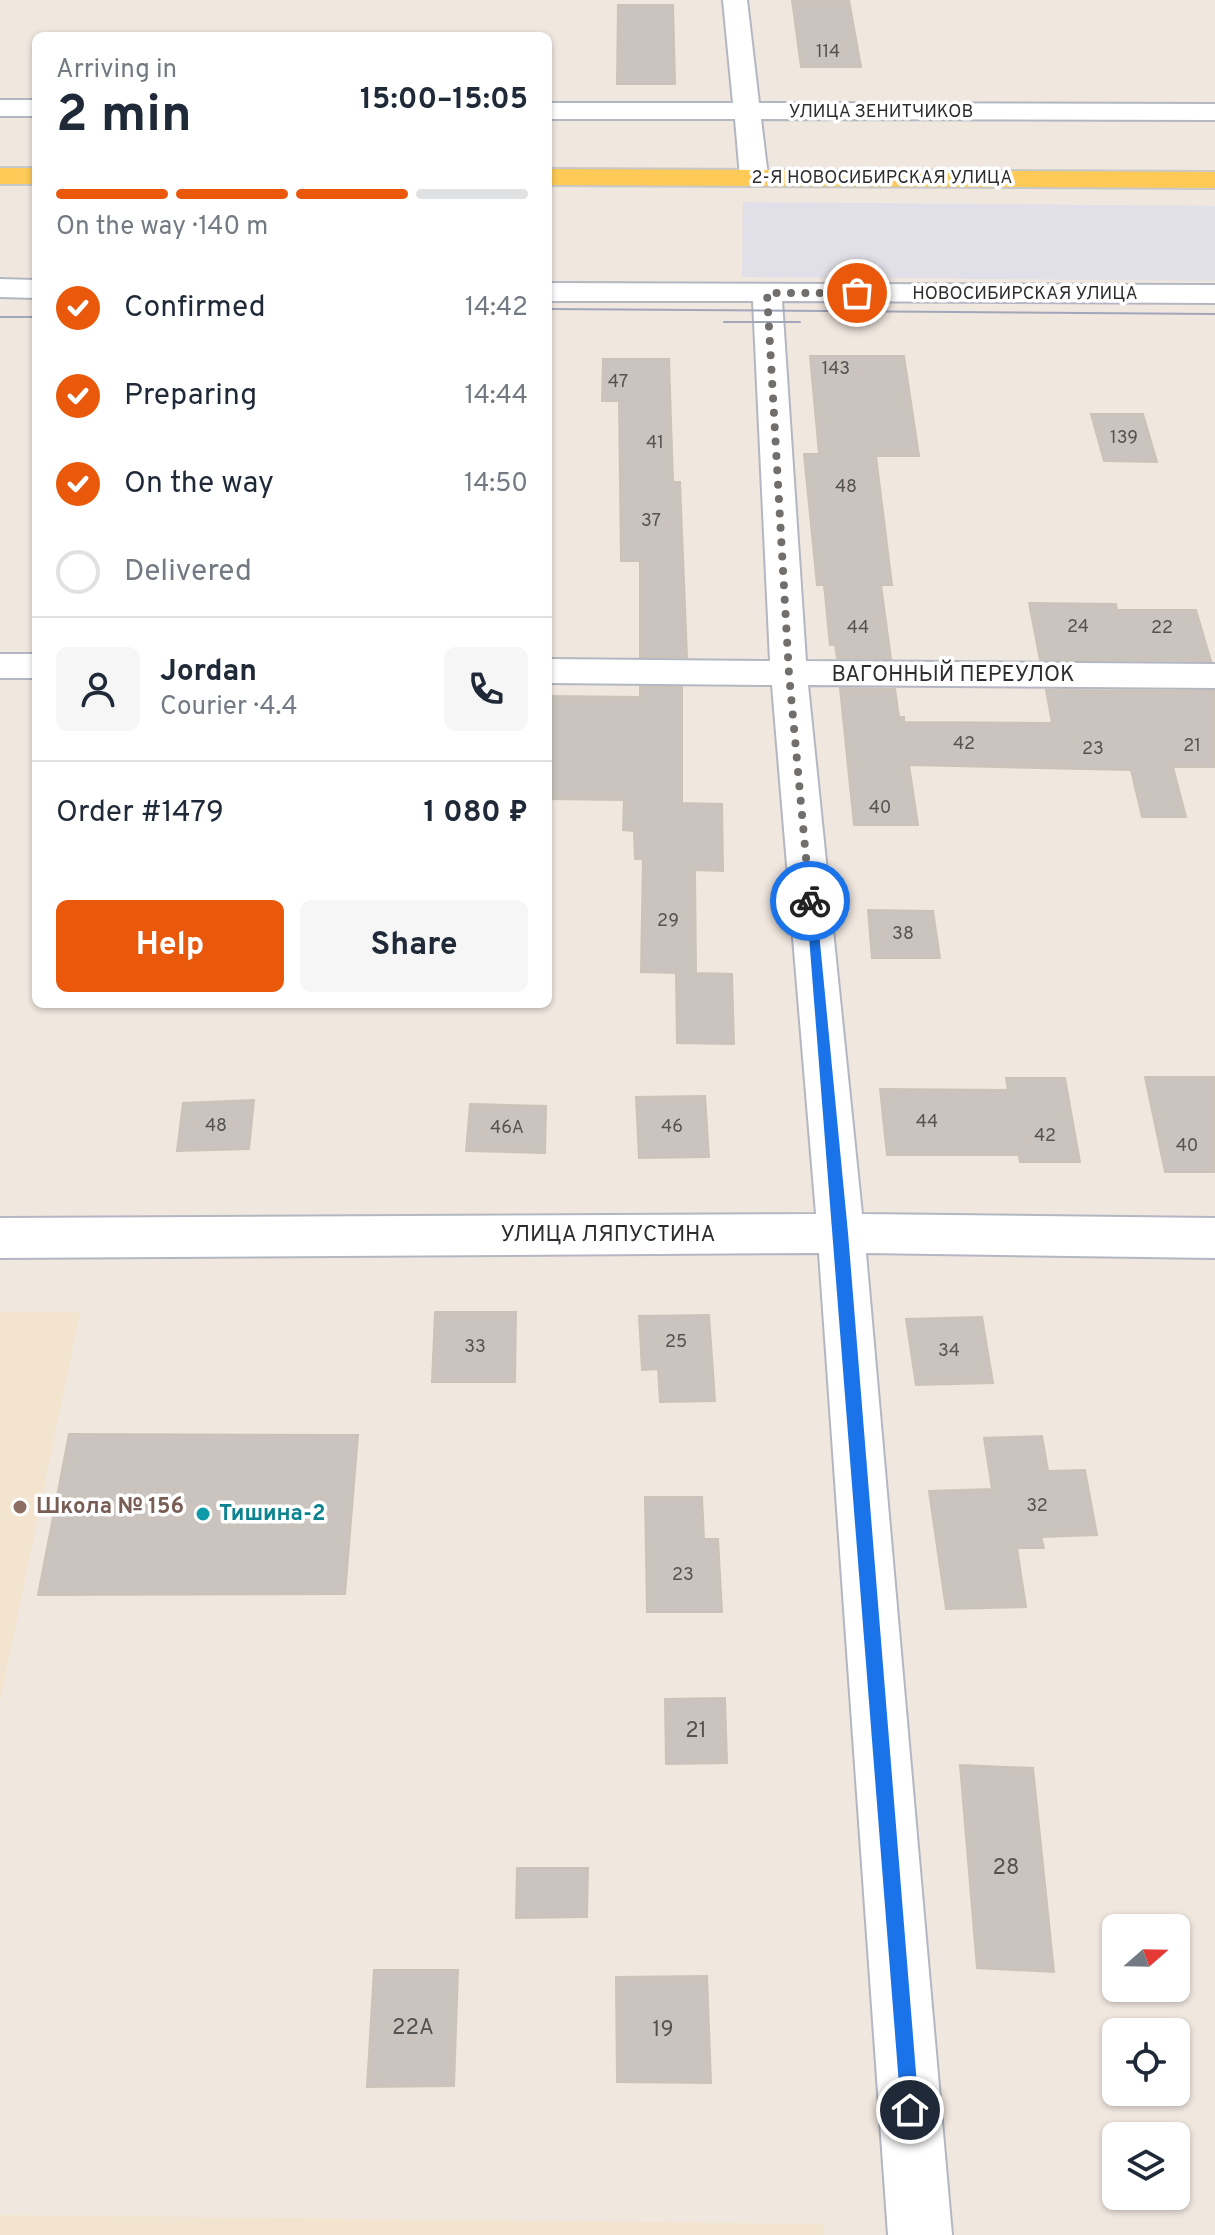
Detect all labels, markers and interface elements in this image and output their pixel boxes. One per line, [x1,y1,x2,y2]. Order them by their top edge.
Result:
house number: 114 [816,41,840,64]
text: Arriving in [56,54,177,87]
text: 15:00–15:05 [360,82,528,119]
text: 2 min [56,84,192,150]
street label: УЛИЦА ЗЕНИТЧИКОВ [789,101,973,124]
street label: 2-Я НОВОСИБИРСКАЯ УЛИЦА [752,167,1012,190]
text: On the way · 140 m [56,211,268,244]
pin [823,259,891,327]
icon: bag [835,271,879,315]
street label: НОВОСИБИРСКАЯ УЛИЦА [912,283,1138,306]
icon: check [56,286,100,330]
text: Confirmed [124,290,266,327]
text: 14:42 [465,292,528,325]
house number: 143 [822,358,850,381]
house number: 47 [608,371,628,394]
icon: check [56,374,100,418]
text: Preparing [124,378,257,415]
text: 14:44 [465,380,528,413]
house number: 139 [1110,427,1138,450]
house number: 41 [646,432,664,455]
icon: check [56,462,100,506]
text: On the way [124,466,274,503]
text: 14:50 [464,468,528,501]
house number: 48 [835,476,857,499]
house number: 37 [641,510,661,533]
text: Delivered [124,554,252,591]
house number: 24 [1067,616,1089,639]
house number: 44 [847,617,869,640]
house number: 22 [1151,617,1173,640]
button: person [56,647,140,731]
button: phone [444,647,528,731]
text: Jordan [160,654,257,691]
street label: ВАГОННЫЙ ПЕРЕУЛОК [831,659,1075,689]
text: Courier · 4.4 [160,691,298,724]
house number: 42 [953,733,975,756]
house number: 21 [1183,735,1201,758]
house number: 23 [1082,738,1104,761]
text: Order #1479 [56,795,224,832]
text: 1 080 ₽ [423,795,528,832]
house number: 40 [869,797,891,820]
courier [770,861,850,941]
icon: bike [788,879,832,923]
button: Help [56,900,284,992]
button: Share [300,900,528,992]
house number: 29 [657,910,679,933]
house number: 38 [892,923,914,946]
house number: 44 [916,1111,938,1134]
house number: 48 [205,1115,227,1138]
house number: 46 [661,1116,683,1139]
house number: 46А [490,1117,524,1140]
house number: 42 [1034,1125,1056,1148]
house number: 40 [1176,1135,1198,1158]
street label: УЛИЦА ЛЯПУСТИНА [501,1222,715,1249]
house number: 25 [665,1331,687,1354]
house number: 33 [464,1336,486,1359]
house number: 34 [938,1340,960,1363]
place label: Школа № 156 [36,1494,184,1521]
house number: 32 [1026,1495,1048,1518]
marker: Школа № 156 [11,1498,29,1516]
place label: Тишина-2 [219,1501,325,1528]
marker: Тишина-2 [194,1505,212,1523]
house number: 23 [672,1564,694,1587]
house number: 21 [685,1718,707,1745]
house number: 28 [993,1855,1019,1882]
north arrow [1102,1914,1190,2002]
map controls [1102,1914,1190,2210]
house number: 22А [392,2015,434,2042]
house number: 19 [652,2017,674,2044]
button: locate [1102,2018,1190,2106]
pin [876,2076,944,2144]
icon: home [888,2088,932,2132]
button: layers [1102,2122,1190,2210]

